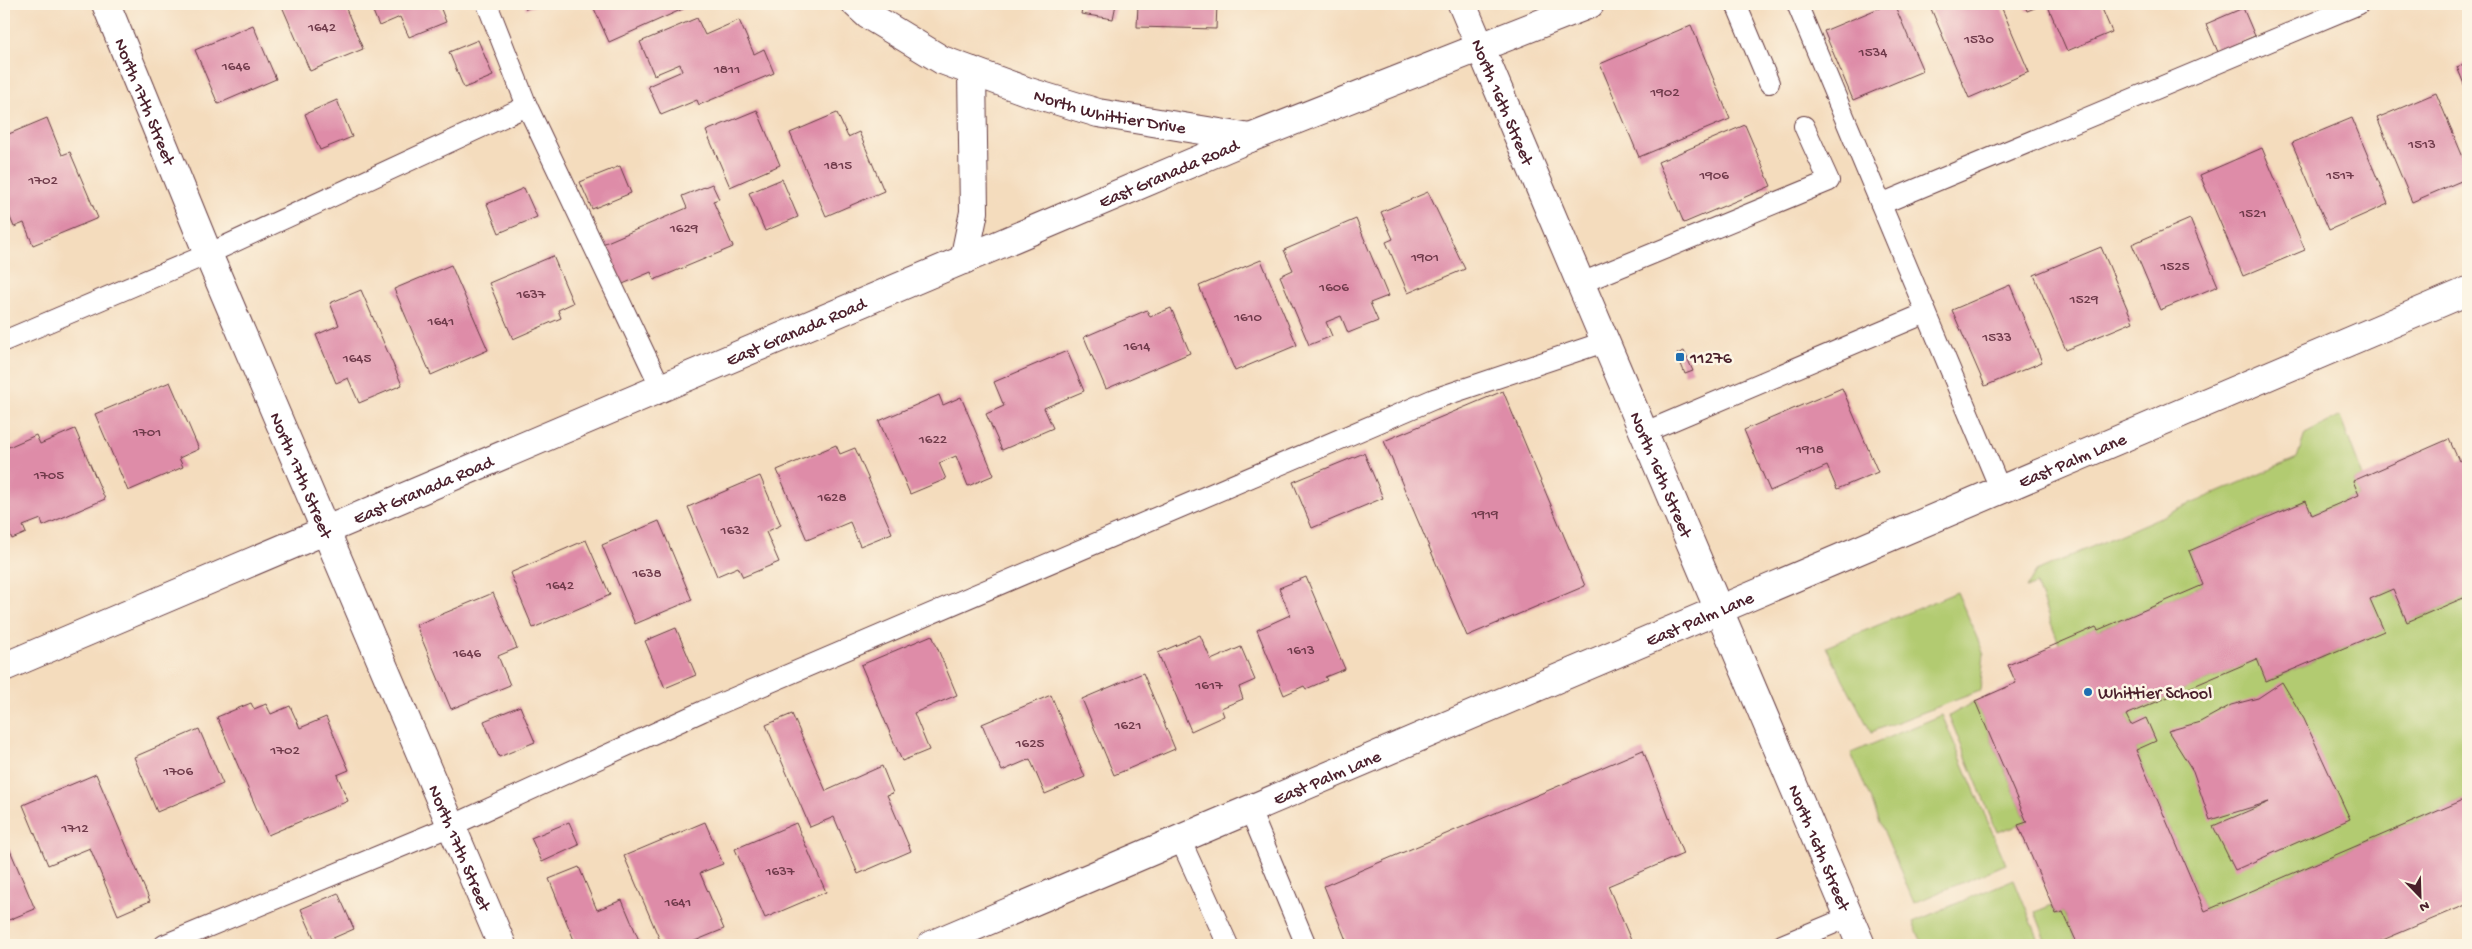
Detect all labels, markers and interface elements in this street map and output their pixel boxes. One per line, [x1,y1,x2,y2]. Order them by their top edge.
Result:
house number: 1642 [307,19,336,37]
house number: 1530 [1963,31,1995,49]
street label: North 17th Street [108,36,179,170]
street label: North 16th Street [1465,37,1537,170]
house number: 1534 [1858,44,1887,62]
house number: 1646 [221,58,251,76]
house number: 1811 [713,61,740,79]
house number: 1902 [1649,84,1680,102]
street label: North Whittier Drive [1031,86,1188,140]
street label: East Granada Road [1096,135,1244,214]
house number: 1513 [2407,136,2436,154]
house number: 1815 [823,157,852,175]
house number: 1906 [1698,167,1729,185]
house number: 1517 [2325,167,2355,185]
house number: 1702 [27,172,58,190]
house number: 1521 [2238,205,2267,223]
house number: 1629 [669,220,699,238]
house number: 1901 [1410,249,1439,267]
house number: 1525 [2159,258,2190,276]
house number: 1606 [1318,279,1349,297]
house number: 1637 [515,286,547,304]
house number: 1529 [2069,291,2099,309]
street label: East Granada Road [723,294,871,372]
house number: 1610 [1233,309,1263,327]
house number: 1641 [427,313,454,331]
house number: 1533 [1981,329,2012,347]
house number: 1614 [1123,338,1150,356]
place label: 11276 [1689,349,1733,370]
house number: 1645 [342,350,371,368]
marker: 11276 [1674,351,1686,363]
street label: North 16th Street [1623,409,1696,543]
street label: North 17th Street [264,410,336,543]
house number: 1701 [132,424,161,442]
street label: East Palm Lane [2016,429,2131,494]
house number: 1622 [918,431,947,449]
house number: 1918 [1795,441,1824,459]
street label: East Granada Road [351,452,498,530]
house number: 1705 [33,467,64,485]
house number: 1628 [816,489,847,507]
house number: 1919 [1470,506,1499,524]
house number: 1632 [720,522,749,540]
house number: 1638 [631,565,662,583]
house number: 1642 [545,577,574,595]
street label: East Palm Lane [1643,588,1758,653]
house number: 1613 [1286,642,1315,660]
house number: 1646 [452,645,482,663]
house number: 1617 [1194,677,1224,695]
place label: Whittier School [2098,684,2212,705]
marker: Whittier School [2082,686,2094,698]
house number: 1621 [1113,717,1142,735]
house number: 1625 [1015,735,1045,753]
house number: 1702 [269,742,300,760]
street label: East Palm Lane [1271,747,1385,811]
house number: 1706 [162,763,193,781]
street label: North 17th Street [422,782,495,916]
street label: North 16th Street [1782,782,1854,916]
house number: 1712 [60,820,89,838]
house number: 1637 [764,863,796,881]
north arrow [2394,872,2444,922]
house number: 1641 [664,894,691,912]
text: N [2417,896,2432,915]

